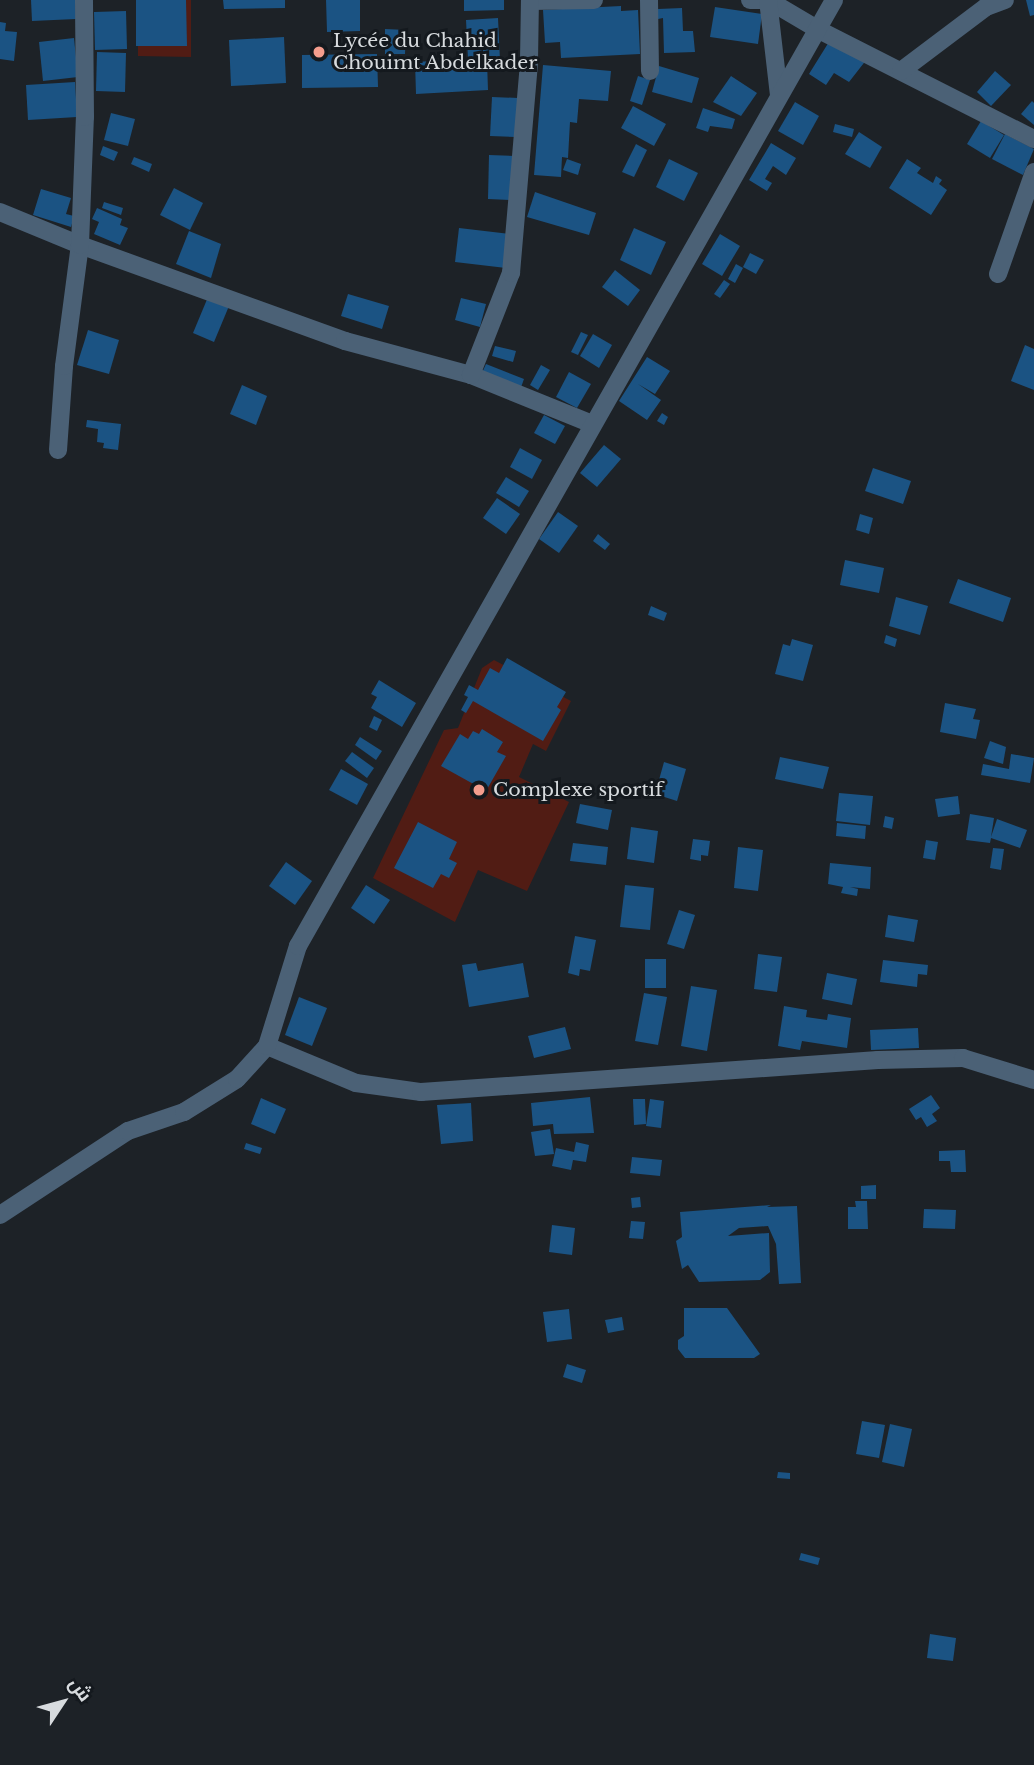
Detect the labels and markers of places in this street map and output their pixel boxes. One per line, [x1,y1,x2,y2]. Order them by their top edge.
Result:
place label: Lycée du Chahid Chouimt Abdelkader [333,30,538,74]
marker: Lycée du Chahid Chouimt Abdelkader [311,44,327,60]
place label: Complexe sportif [493,779,663,801]
marker: Complexe sportif [471,782,487,798]

